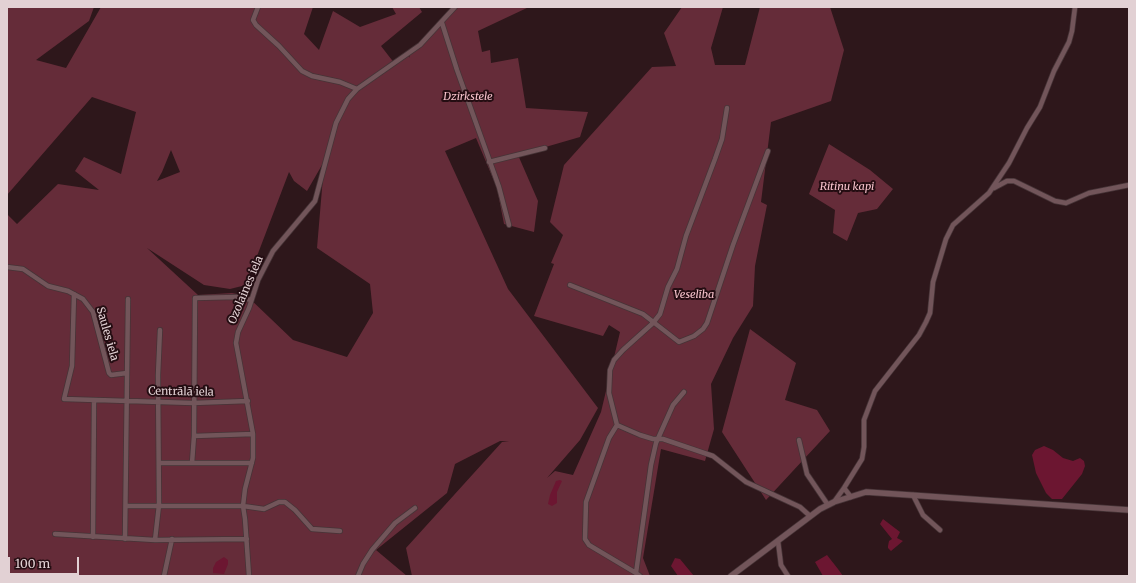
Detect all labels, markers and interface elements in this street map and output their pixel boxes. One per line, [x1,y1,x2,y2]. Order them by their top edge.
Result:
park label: Dzirkstele [443,90,493,104]
park label: Ritiņu kapi [820,180,874,194]
street label: Ozolaines iela [226,254,266,326]
park label: Veselība [674,288,714,302]
street label: Saules iela [93,306,121,362]
street label: Centrālā iela [148,385,214,399]
scale bar [10,549,81,575]
text: 100 m [15,556,50,571]

